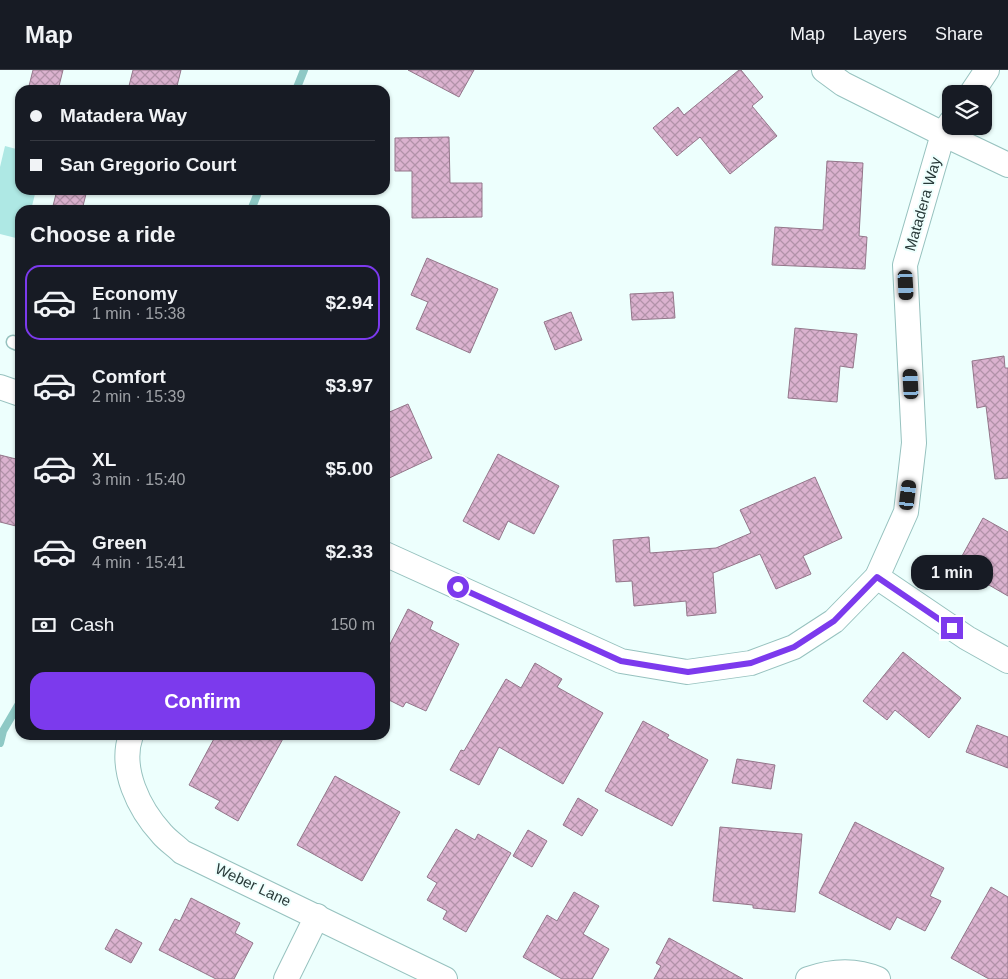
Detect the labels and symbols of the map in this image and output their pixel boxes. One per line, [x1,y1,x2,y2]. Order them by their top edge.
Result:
street label: Matadera Way [901,154,944,253]
car [897,270,914,300]
car [902,369,919,399]
car [898,479,917,511]
callout: 1 min [911,556,993,590]
route start [447,576,469,598]
route end [941,617,963,639]
street label: Weber Lane [213,860,294,909]

